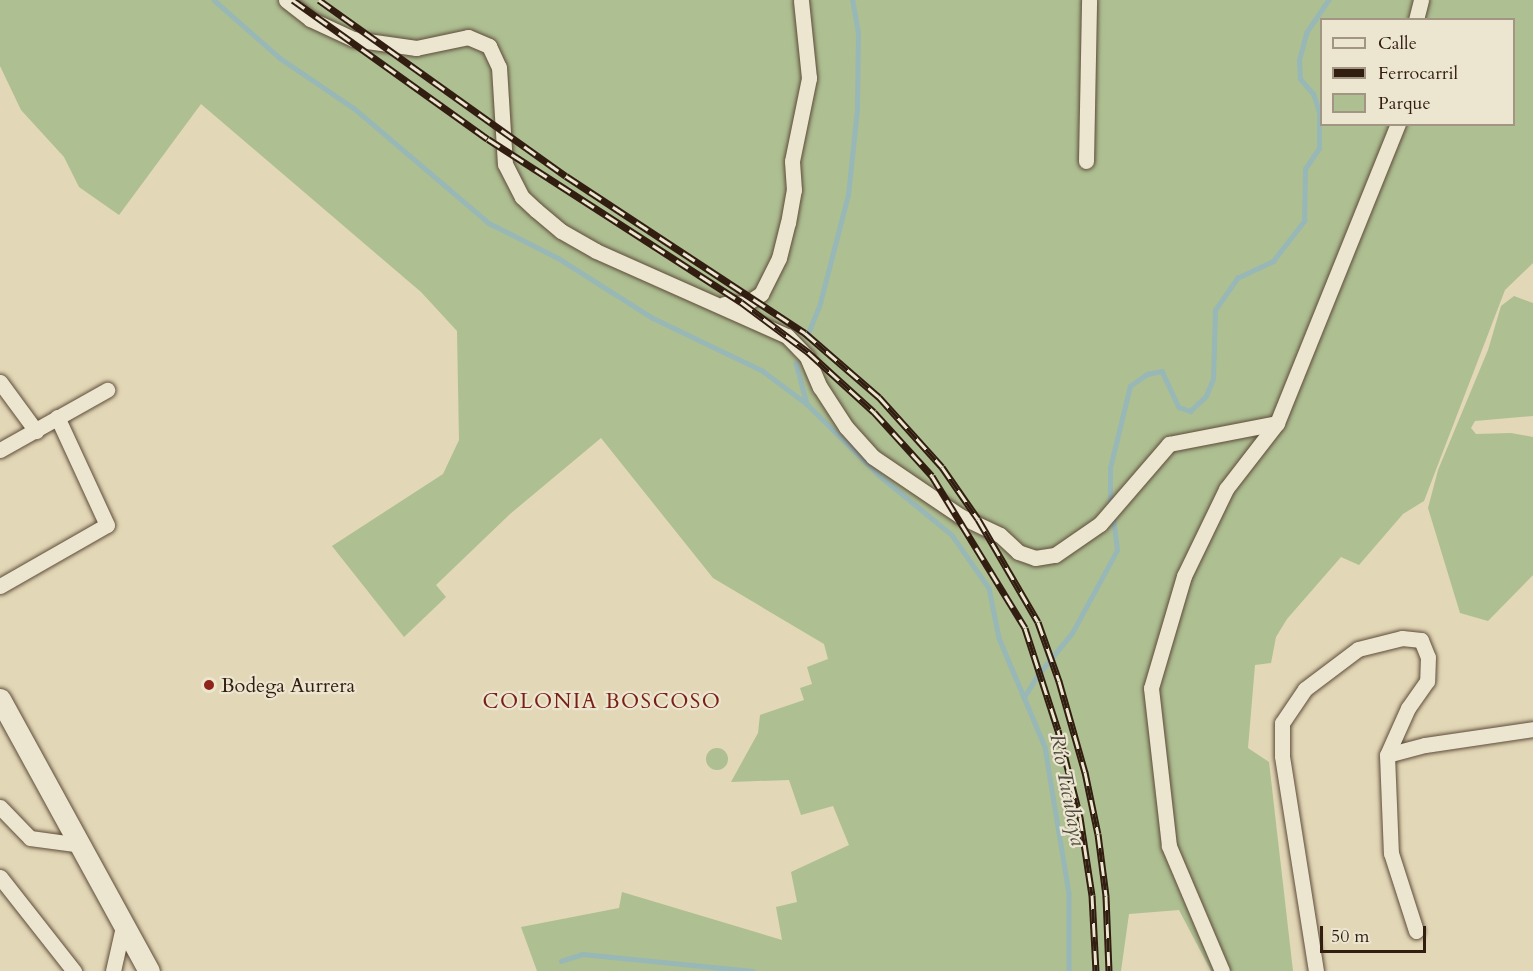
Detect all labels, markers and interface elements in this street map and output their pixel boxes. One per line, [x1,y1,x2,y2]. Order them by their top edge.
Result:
legend [1320,18,1515,126]
text: Calle [1378,31,1417,56]
text: Ferrocarril [1378,61,1458,86]
text: Parque [1378,91,1431,116]
place label: Bodega Aurrera [221,673,355,697]
marker: Bodega Aurrera [202,678,216,692]
district label: COLONIA BOSCOSO [482,689,722,715]
water label: Río Tacubaya [1044,732,1090,848]
scale bar [1323,914,1430,952]
text: 50 m [1331,924,1370,949]

